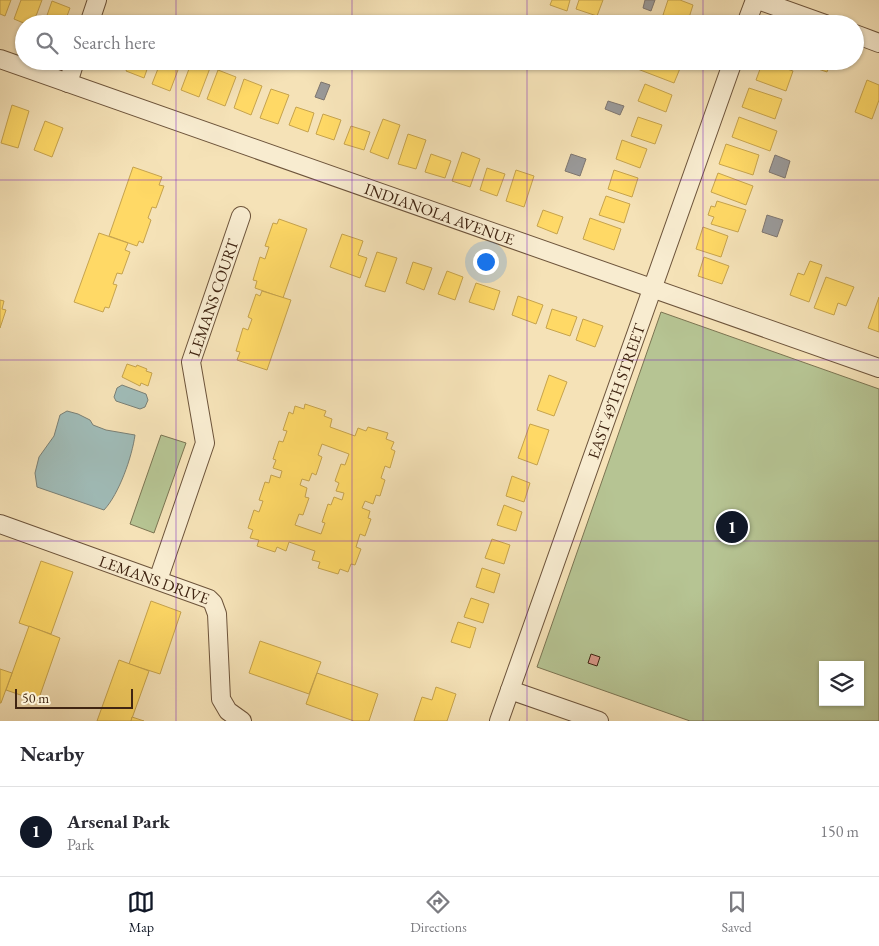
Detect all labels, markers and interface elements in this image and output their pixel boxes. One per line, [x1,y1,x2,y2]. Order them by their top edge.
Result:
search box [15,15,864,70]
icon: search [33,29,61,57]
text: Search here [73,30,155,55]
street label: INDIANOLA AVENUE [362,178,517,250]
street label: LEMANS COURT [183,236,243,359]
your location [473,249,499,275]
street label: EAST 49TH STREET [582,320,650,462]
pin: 1 [716,508,748,546]
street label: LEMANS DRIVE [96,550,212,609]
map controls [819,661,864,706]
button: layers [819,661,864,706]
scale bar [15,686,132,709]
text: 50 m [22,689,49,707]
text: Nearby [20,740,84,767]
text: Arsenal Park [67,809,170,834]
text: 1 [32,821,40,842]
text: 150 m [820,821,859,842]
text: Park [67,834,94,855]
tab: Map [127,888,155,936]
tab: Directions [410,888,467,936]
tab: Saved [722,888,752,936]

